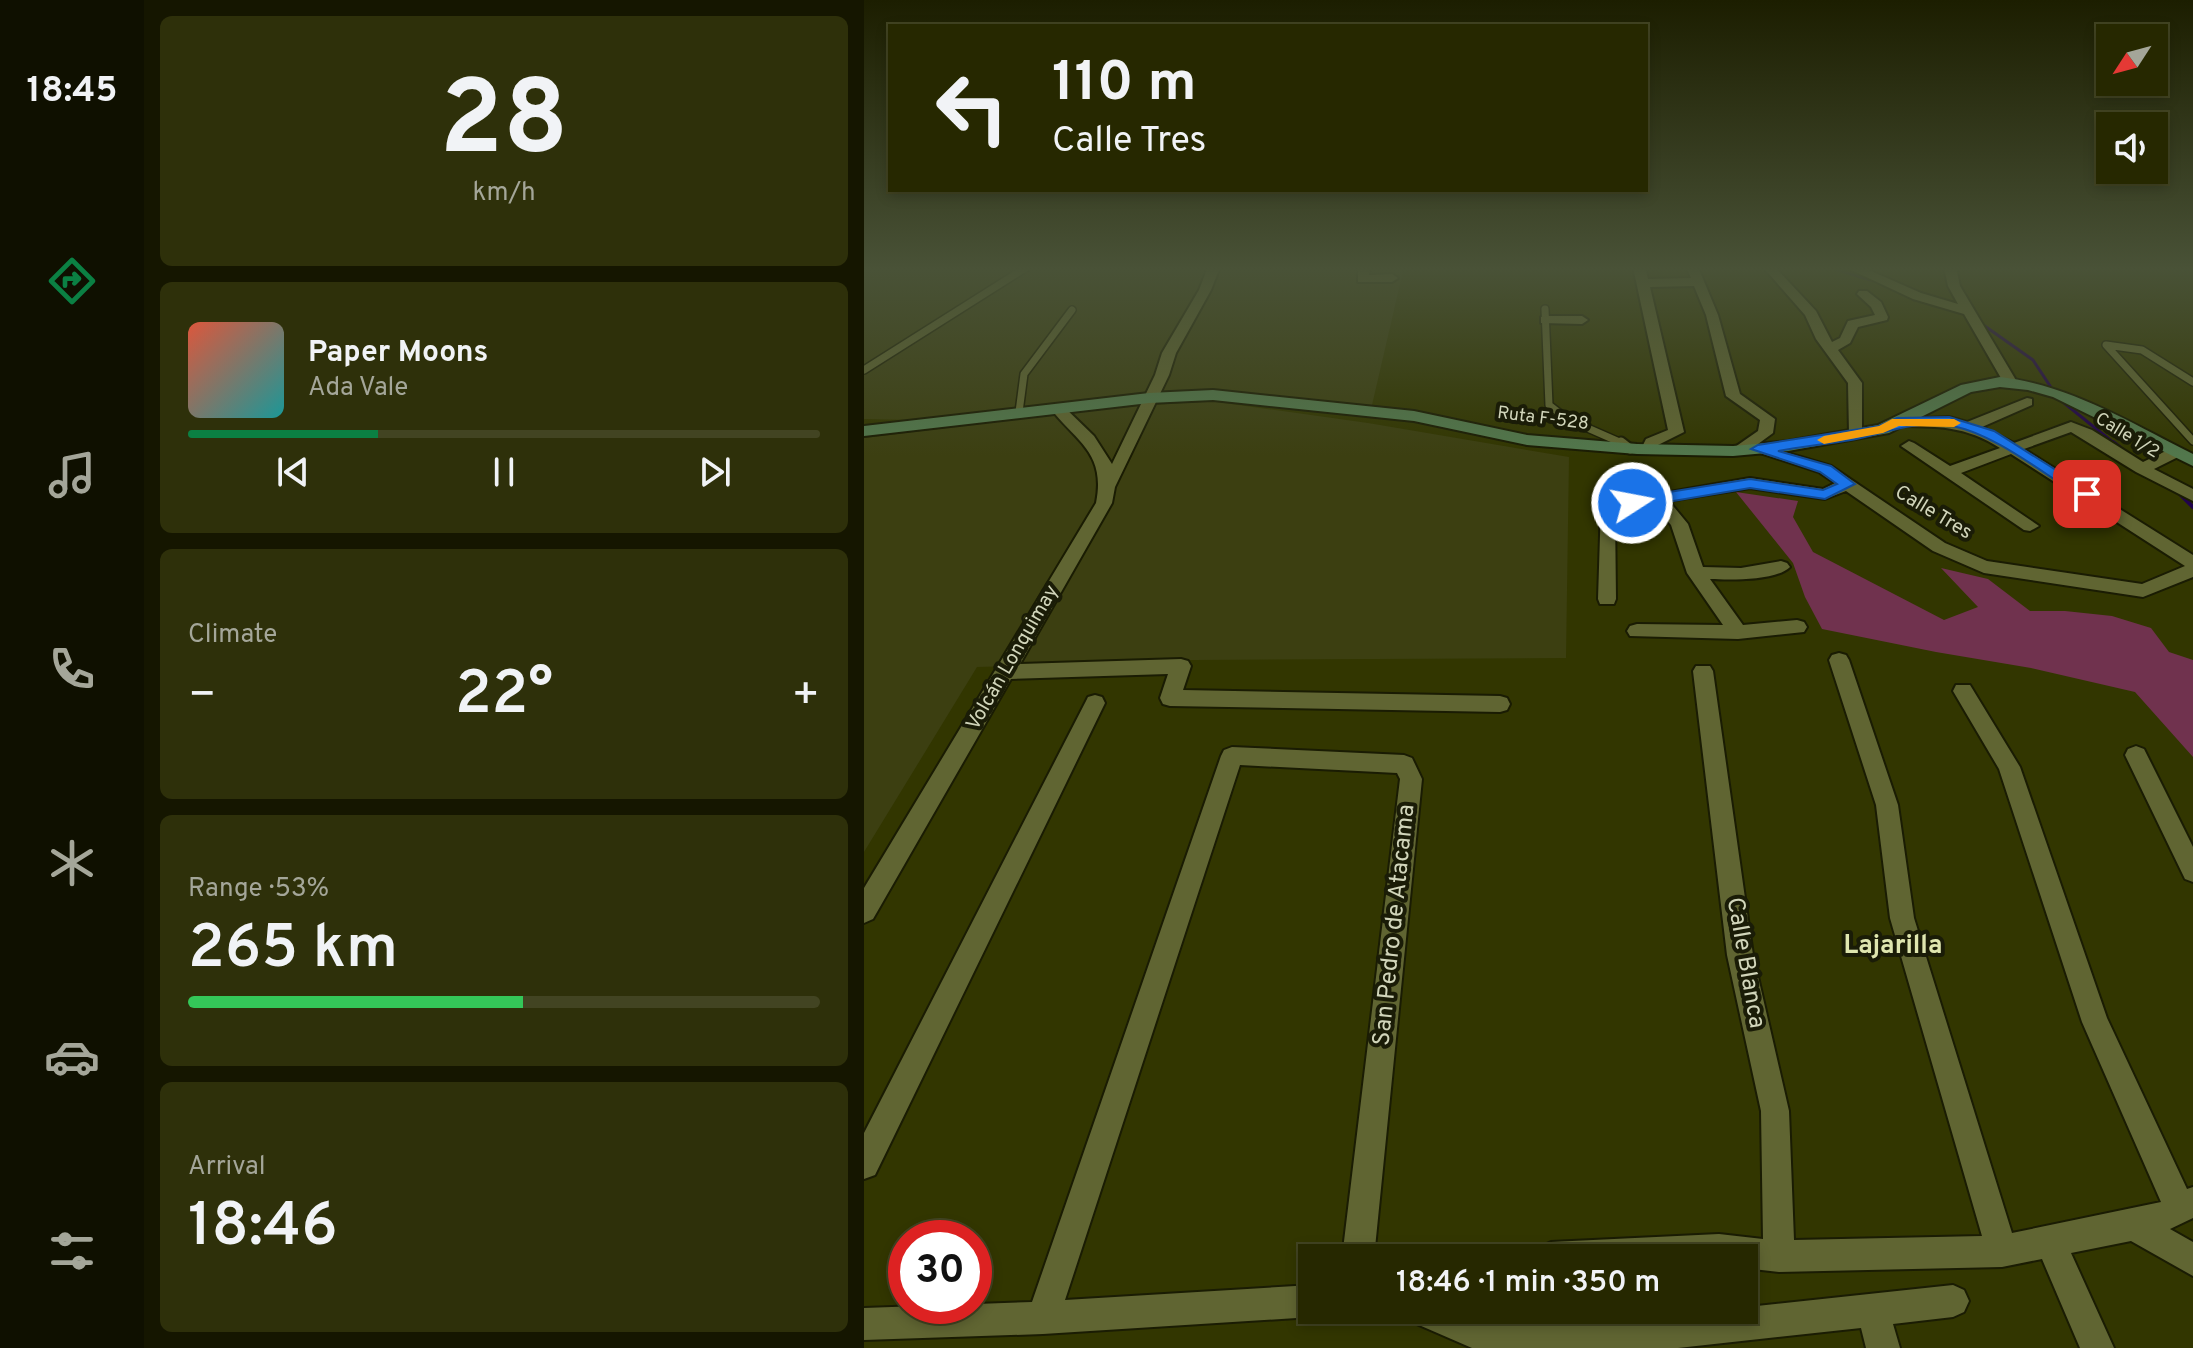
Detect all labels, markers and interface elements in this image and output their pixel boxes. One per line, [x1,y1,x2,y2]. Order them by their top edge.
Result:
north arrow [2096,24,2168,96]
map controls [2096,24,2168,184]
text: 110 m [1052,50,1197,120]
icon: left [920,56,1024,160]
text: 28 [439,59,569,191]
text: 18:45 [27,69,117,115]
button: sound [2096,112,2168,184]
text: Calle Tres [1052,119,1206,165]
text: km/h [472,177,536,210]
icon: directions [44,253,100,309]
text: Paper Moons [308,335,488,372]
text: Ada Vale [308,372,408,405]
street label: Ruta F-528 [1496,402,1590,436]
street label: Calle 1/2 [2091,408,2163,464]
icon: music [44,447,100,503]
icon: previous [271,450,315,494]
icon: pause [482,450,526,494]
icon: next [693,450,737,494]
pin [2053,460,2121,528]
position arrow [1590,461,1674,545]
icon: arrive [2065,472,2109,516]
street label: Calle Tres [1890,480,1976,546]
street label: Volcán Lonquimay [961,581,1065,735]
text: Climate [188,619,277,652]
icon: phone [44,641,100,697]
text: 22° [455,659,553,735]
text: − [188,669,216,725]
text: + [792,669,820,725]
street label: San Pedro de Atacama [1367,803,1423,1047]
icon: climate [44,835,100,891]
text: Range · 53% [188,873,329,906]
street label: Calle Blanca [1719,895,1771,1031]
text: 265 km [188,913,398,989]
district label: Lajarilla [1844,930,1942,963]
icon: car [44,1029,100,1085]
text: Arrival [188,1151,266,1184]
text: 18:46 [188,1191,338,1267]
speed limit sign: 30 [888,1220,992,1324]
icon: filters [44,1223,100,1279]
text: 18:46 · 1 min · 350 m [1396,1265,1660,1302]

